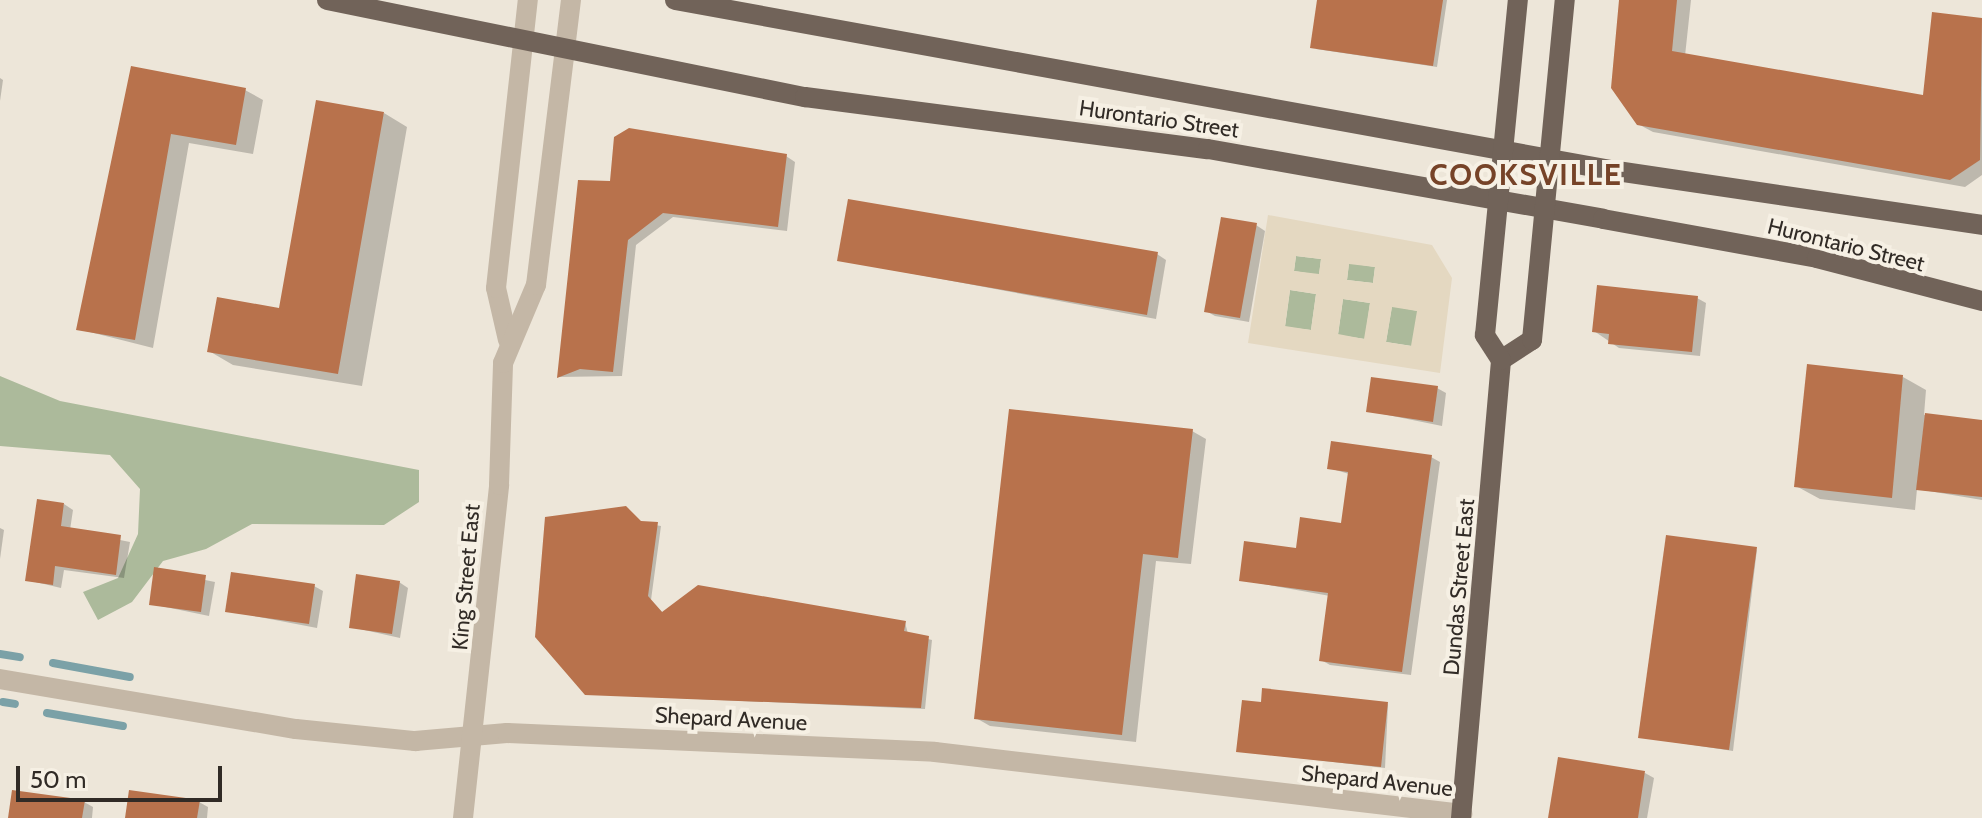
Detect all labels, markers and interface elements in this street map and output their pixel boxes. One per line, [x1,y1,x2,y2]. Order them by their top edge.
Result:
street label: Hurontario Street [1078,95,1240,143]
district label: COOKSVILLE [1429,157,1623,193]
street label: Hurontario Street [1765,213,1927,277]
street label: Dundas Street East [1438,498,1480,676]
street label: King Street East [446,503,486,651]
street label: Shepard Avenue [654,702,808,736]
scale bar [20,750,226,800]
street label: Shepard Avenue [1300,760,1454,802]
text: 50 m [30,765,86,794]

